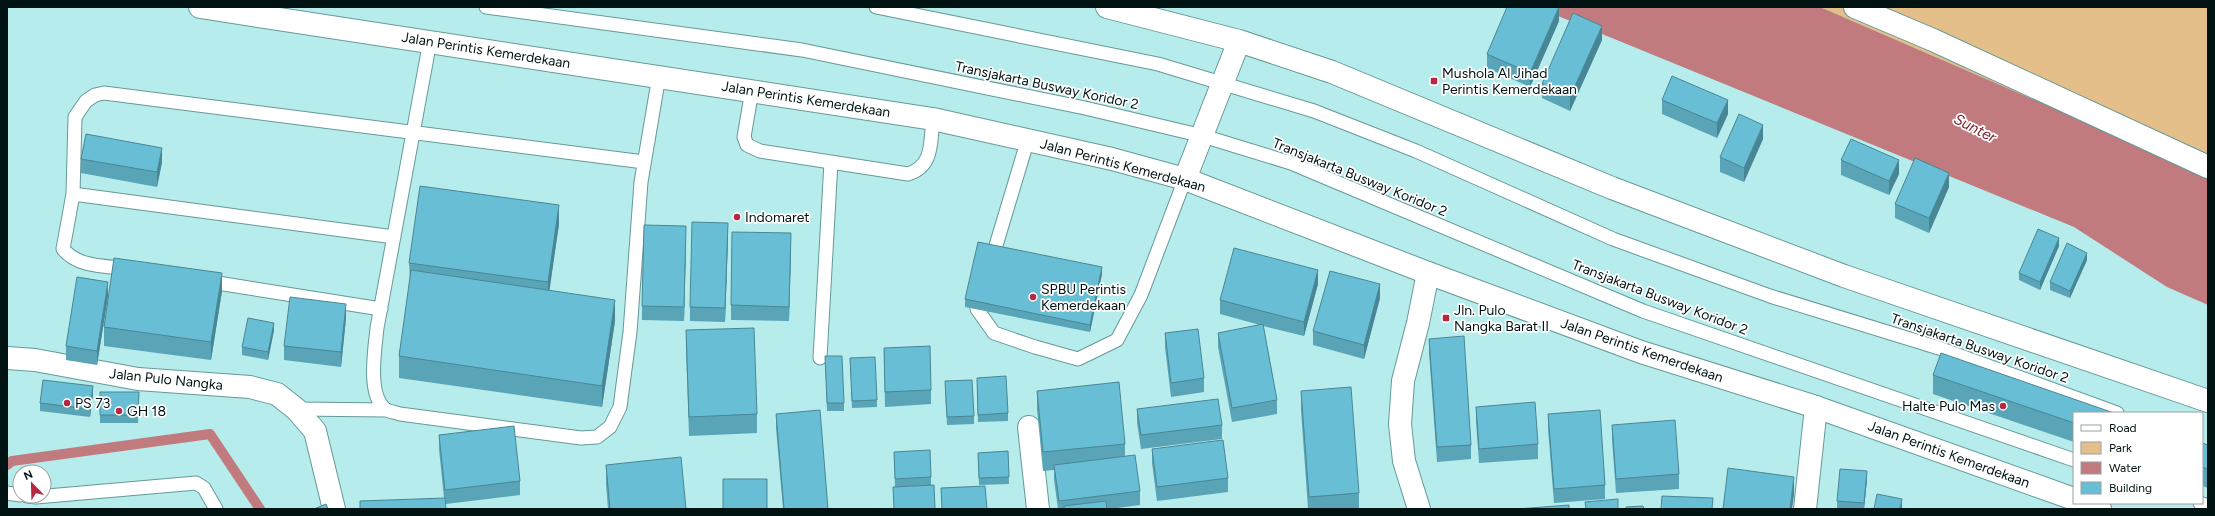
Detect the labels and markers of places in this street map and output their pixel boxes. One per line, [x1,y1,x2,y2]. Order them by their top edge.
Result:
place label: Mushola Al Jihad Perintis Kemerdekaan [1442,65,1577,98]
marker: Mushola Al Jihad Perintis Kemerdekaan [1429,76,1439,86]
place label: Indomaret [745,209,810,226]
marker: Indomaret [732,212,742,222]
place label: SPBU Perintis Kemerdekaan [1041,281,1126,314]
marker: SPBU Perintis Kemerdekaan [1028,292,1038,302]
place label: Jln. Pulo Nangka Barat II [1454,302,1549,335]
marker: Jln. Pulo Nangka Barat II [1441,313,1451,323]
place label: PS 73 [75,395,110,412]
marker: PS 73 [62,398,72,408]
place label: Halte Pulo Mas [1902,398,1995,415]
marker: Halte Pulo Mas [1998,401,2008,411]
place label: GH 18 [127,403,166,420]
marker: GH 18 [114,406,124,416]

